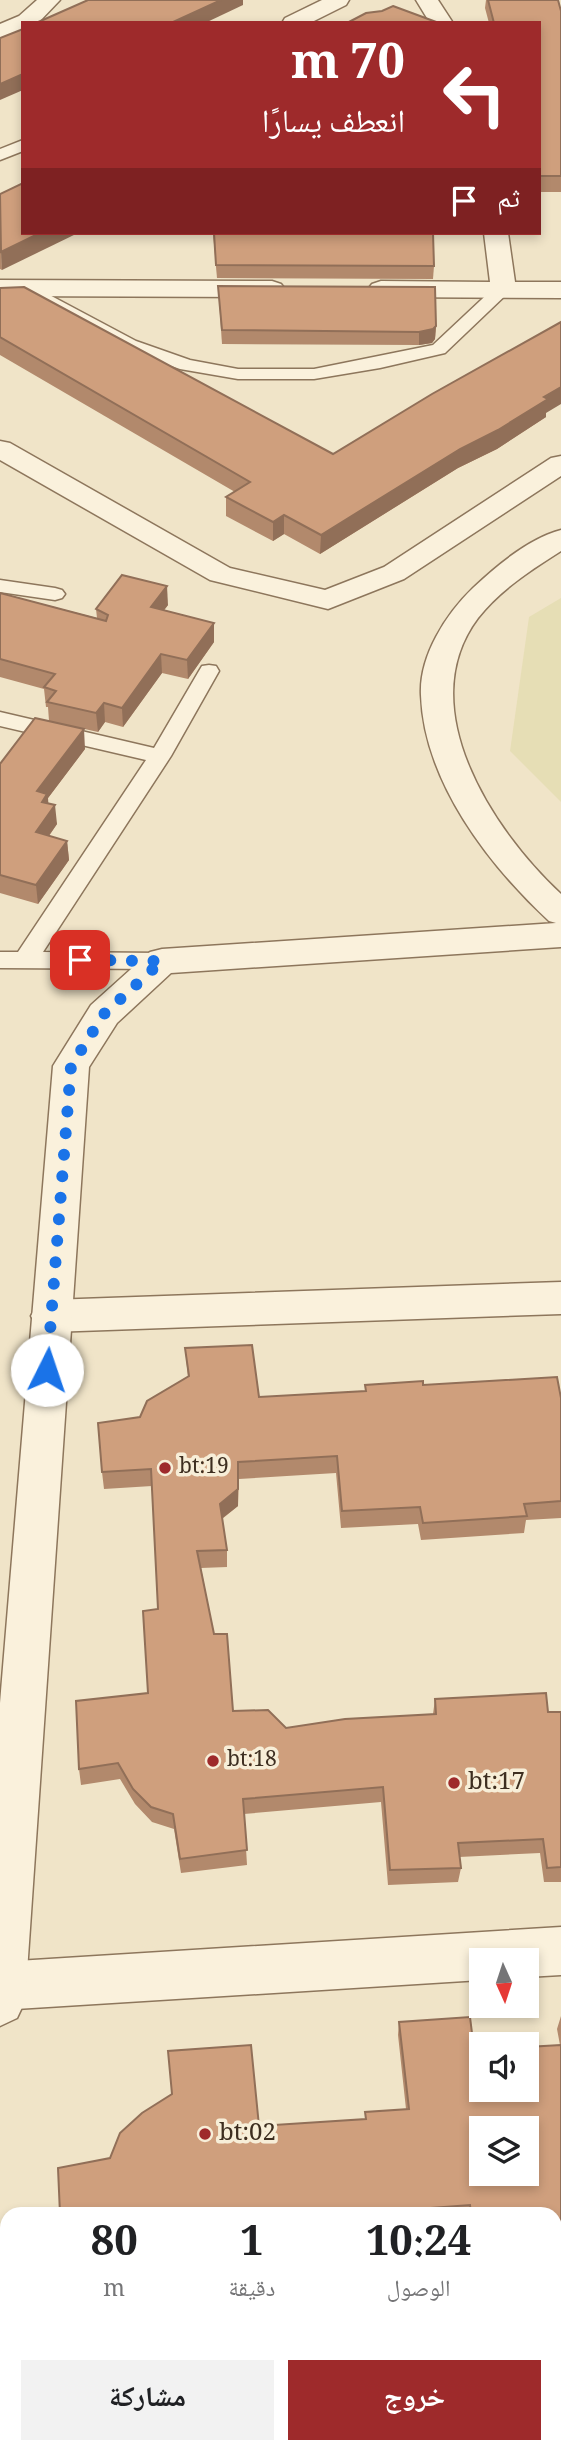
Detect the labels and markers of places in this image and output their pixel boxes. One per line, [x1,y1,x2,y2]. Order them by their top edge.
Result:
pin [50,930,110,990]
place label: bt:19 [179,1451,229,1486]
marker: bt:19 [157,1460,173,1476]
place label: bt:18 [227,1744,277,1779]
marker: bt:18 [205,1753,221,1769]
place label: bt:17 [468,1763,525,1804]
marker: bt:17 [446,1775,462,1791]
place label: bt:02 [219,2114,276,2155]
marker: bt:02 [197,2126,213,2142]

